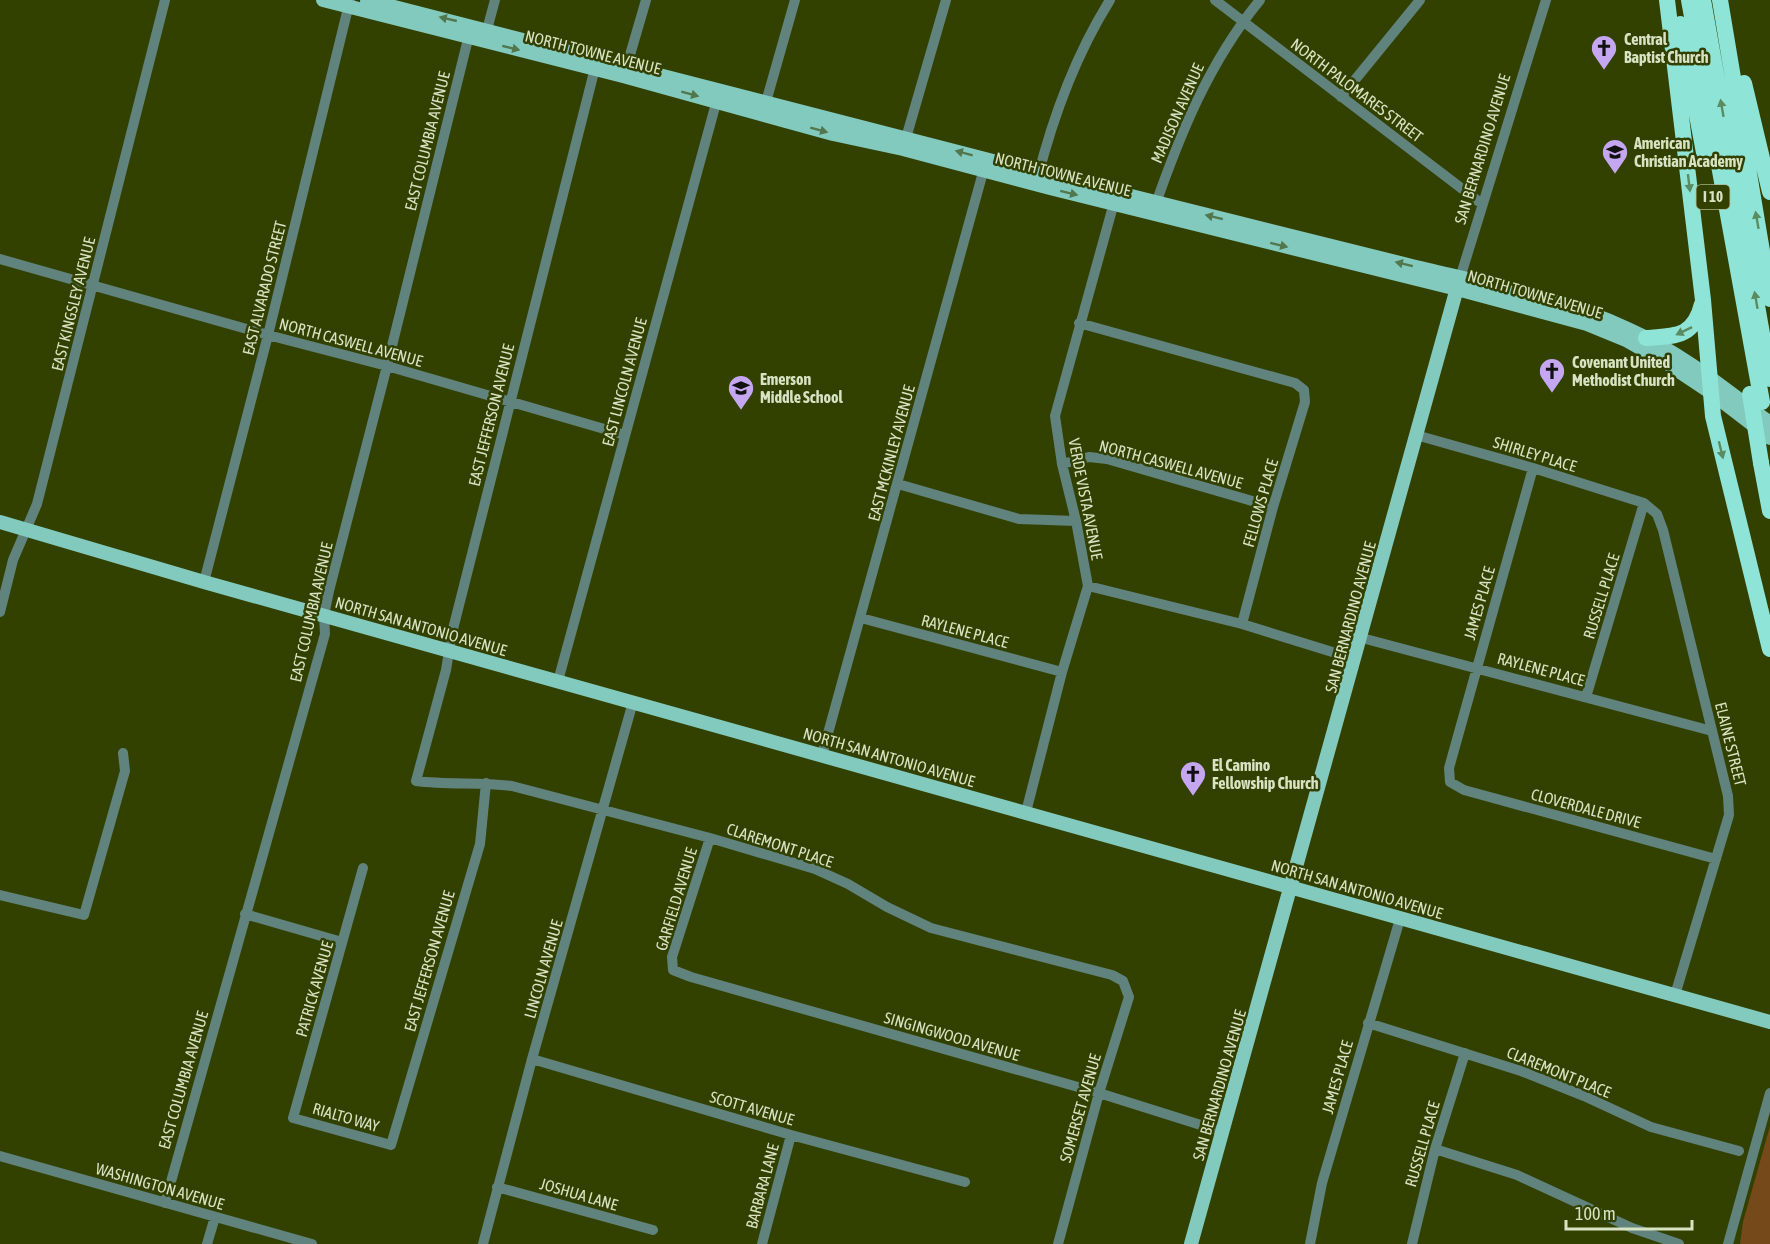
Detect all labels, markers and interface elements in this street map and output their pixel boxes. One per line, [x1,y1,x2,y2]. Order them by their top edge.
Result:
one-way arrow [439,14,458,24]
street label: NORTH TOWNE AVENUE [523,26,663,78]
place label: Central Baptist Church [1624,30,1709,66]
church icon: Central Baptist Church [1589,33,1619,71]
street label: NORTH PALOMARES STREET [1288,35,1426,145]
one-way arrow [502,43,521,53]
street label: MADISON AVENUE [1147,60,1207,166]
street label: EAST COLUMBIA AVENUE [401,69,453,212]
street label: SAN BERNARDINO AVENUE [1451,72,1513,226]
one-way arrow [681,89,699,99]
one-way arrow [1717,99,1726,118]
one-way arrow [810,126,828,135]
place label: American Christian Academy [1633,134,1743,170]
school or university icon: American Christian Academy [1600,137,1630,175]
one-way arrow [955,148,973,157]
street label: NORTH TOWNE AVENUE [993,148,1133,200]
one-way arrow [1684,174,1694,193]
road number: I 10 [1696,185,1730,209]
one-way arrow [1060,188,1078,198]
one-way arrow [1205,211,1224,221]
one-way arrow [1752,211,1761,230]
street label: EAST ALVARADO STREET [239,219,289,357]
street label: EAST KINGSLEY AVENUE [48,235,98,373]
one-way arrow [1269,241,1288,251]
one-way arrow [1394,258,1413,268]
street label: NORTH TOWNE AVENUE [1466,266,1605,322]
one-way arrow [1751,291,1760,310]
street label: NORTH CASWELL AVENUE [277,314,425,370]
street label: EAST LINCOLN AVENUE [598,316,650,448]
one-way arrow [1675,325,1693,335]
street label: EAST JEFFERSON AVENUE [465,342,517,488]
place label: Covenant United Methodist Church [1572,353,1675,389]
church icon: Covenant United Methodist Church [1537,356,1567,394]
place label: Emerson Middle School [760,370,844,406]
school or university icon: Emerson Middle School [726,373,756,411]
street label: EAST MCKINLEY AVENUE [864,383,918,523]
street label: SHIRLEY PLACE [1491,433,1579,475]
street label: NORTH CASWELL AVENUE [1097,436,1245,492]
street label: VERDE VISTA AVENUE [1065,437,1107,562]
one-way arrow [1716,440,1726,459]
street label: FELLOWS PLACE [1239,457,1281,549]
street label: SAN BERNARDINO AVENUE [1321,539,1379,695]
street label: EAST COLUMBIA AVENUE [286,540,336,684]
street label: RUSSELL PLACE [1580,551,1623,641]
street label: JAMES PLACE [1460,564,1498,642]
street label: NORTH SAN ANTONIO AVENUE [333,593,509,659]
street label: RAYLENE PLACE [919,611,1011,651]
street label: RAYLENE PLACE [1495,649,1587,689]
street label: ELAINE STREET [1712,700,1750,788]
street label: NORTH SAN ANTONIO AVENUE [801,724,977,790]
place label: El Camino Fellowship Church [1212,756,1319,792]
church icon: El Camino Fellowship Church [1178,759,1208,797]
street label: CLOVERDALE DRIVE [1529,785,1643,831]
street label: CLAREMONT PLACE [725,819,836,871]
street label: GARFIELD AVENUE [652,845,700,953]
street label: NORTH SAN ANTONIO AVENUE [1269,856,1445,922]
street label: EAST JEFFERSON AVENUE [400,888,458,1034]
street label: LINCOLN AVENUE [520,917,566,1020]
street label: PATRICK AVENUE [292,939,336,1039]
street label: SAN BERNARDINO AVENUE [1189,1007,1249,1162]
street label: SINGINGWOOD AVENUE [882,1008,1022,1064]
street label: EAST COLUMBIA AVENUE [155,1009,211,1151]
street label: JAMES PLACE [1318,1038,1356,1116]
street label: CLAREMONT PLACE [1504,1043,1614,1101]
street label: SOMERSET AVENUE [1056,1051,1104,1164]
street label: SCOTT AVENUE [708,1087,796,1129]
street label: RIALTO WAY [311,1099,382,1135]
street label: RUSSELL PLACE [1401,1099,1443,1189]
street label: BARBARA LANE [742,1141,782,1230]
street label: WASHINGTON AVENUE [94,1159,226,1213]
street label: JOSHUA LANE [538,1174,620,1214]
scale bar [1566,1193,1692,1231]
text: 100 m [1575,1203,1616,1224]

